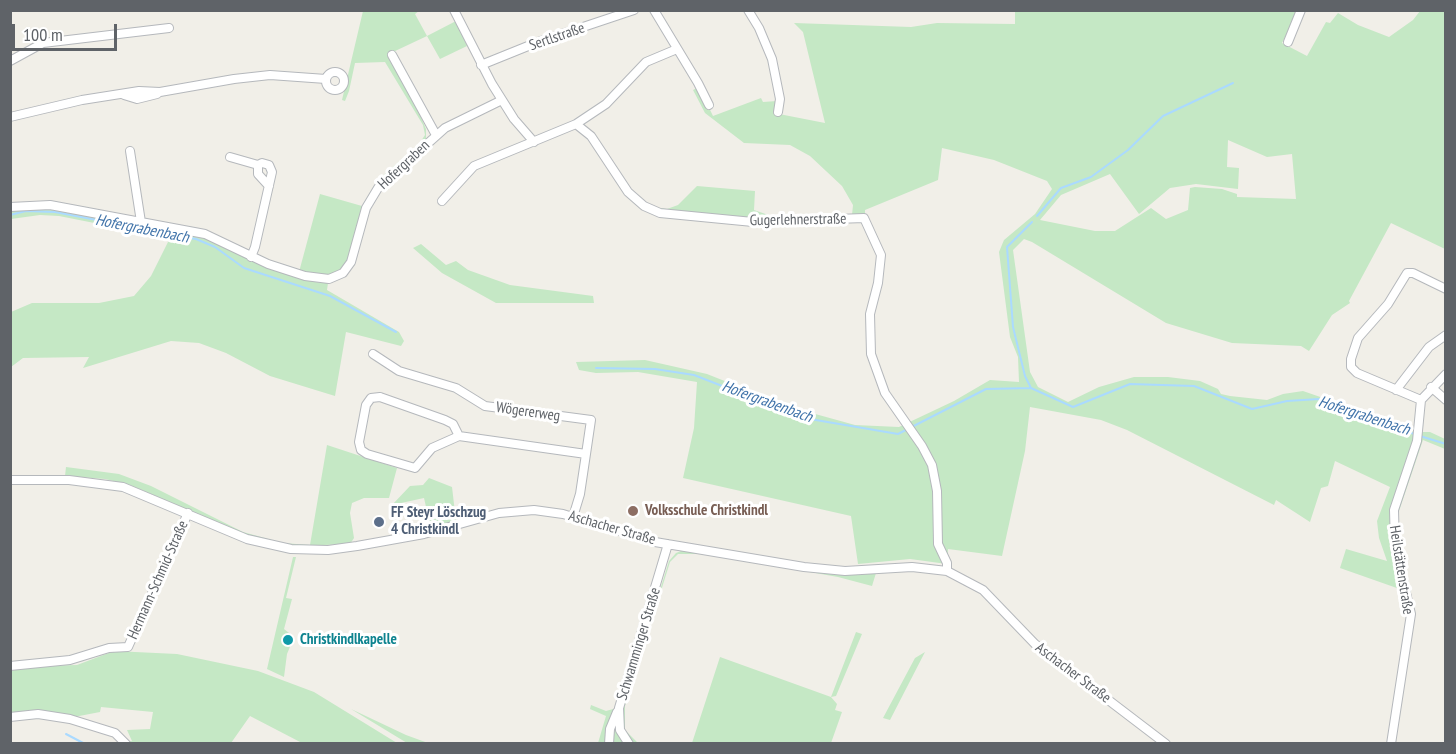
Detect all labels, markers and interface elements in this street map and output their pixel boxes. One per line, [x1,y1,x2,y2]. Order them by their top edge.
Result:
scale bar [15,12,120,50]
street label: Sertlstraße [527,19,587,55]
text: 100 m [23,23,63,46]
street label: Hofergraben [374,136,434,194]
street label: Gugerlehnerstraße [750,210,846,230]
water label: Hofergrabenbach [94,211,190,247]
water label: Hofergrabenbach [719,377,815,427]
water label: Hofergrabenbach [1316,392,1412,440]
street label: Wögererweg [495,399,561,425]
place label: Volksschule Christkindl [645,502,768,520]
place label: FF Steyr Löschzug 4 Christkindl [391,504,486,539]
marker: Volksschule Christkindl [626,504,640,518]
street label: Aschacher Straße [566,507,658,549]
marker: FF Steyr Löschzug 4 Christkindl [372,515,386,529]
street label: Hermann-Schmid-Straße [124,518,192,642]
street label: Heilstättenstraße [1385,524,1417,616]
street label: Schwamminger Straße [613,586,665,702]
place label: Christkindlkapelle [300,631,397,649]
marker: Christkindlkapelle [281,633,295,647]
street label: Aschacher Straße [1032,639,1114,707]

